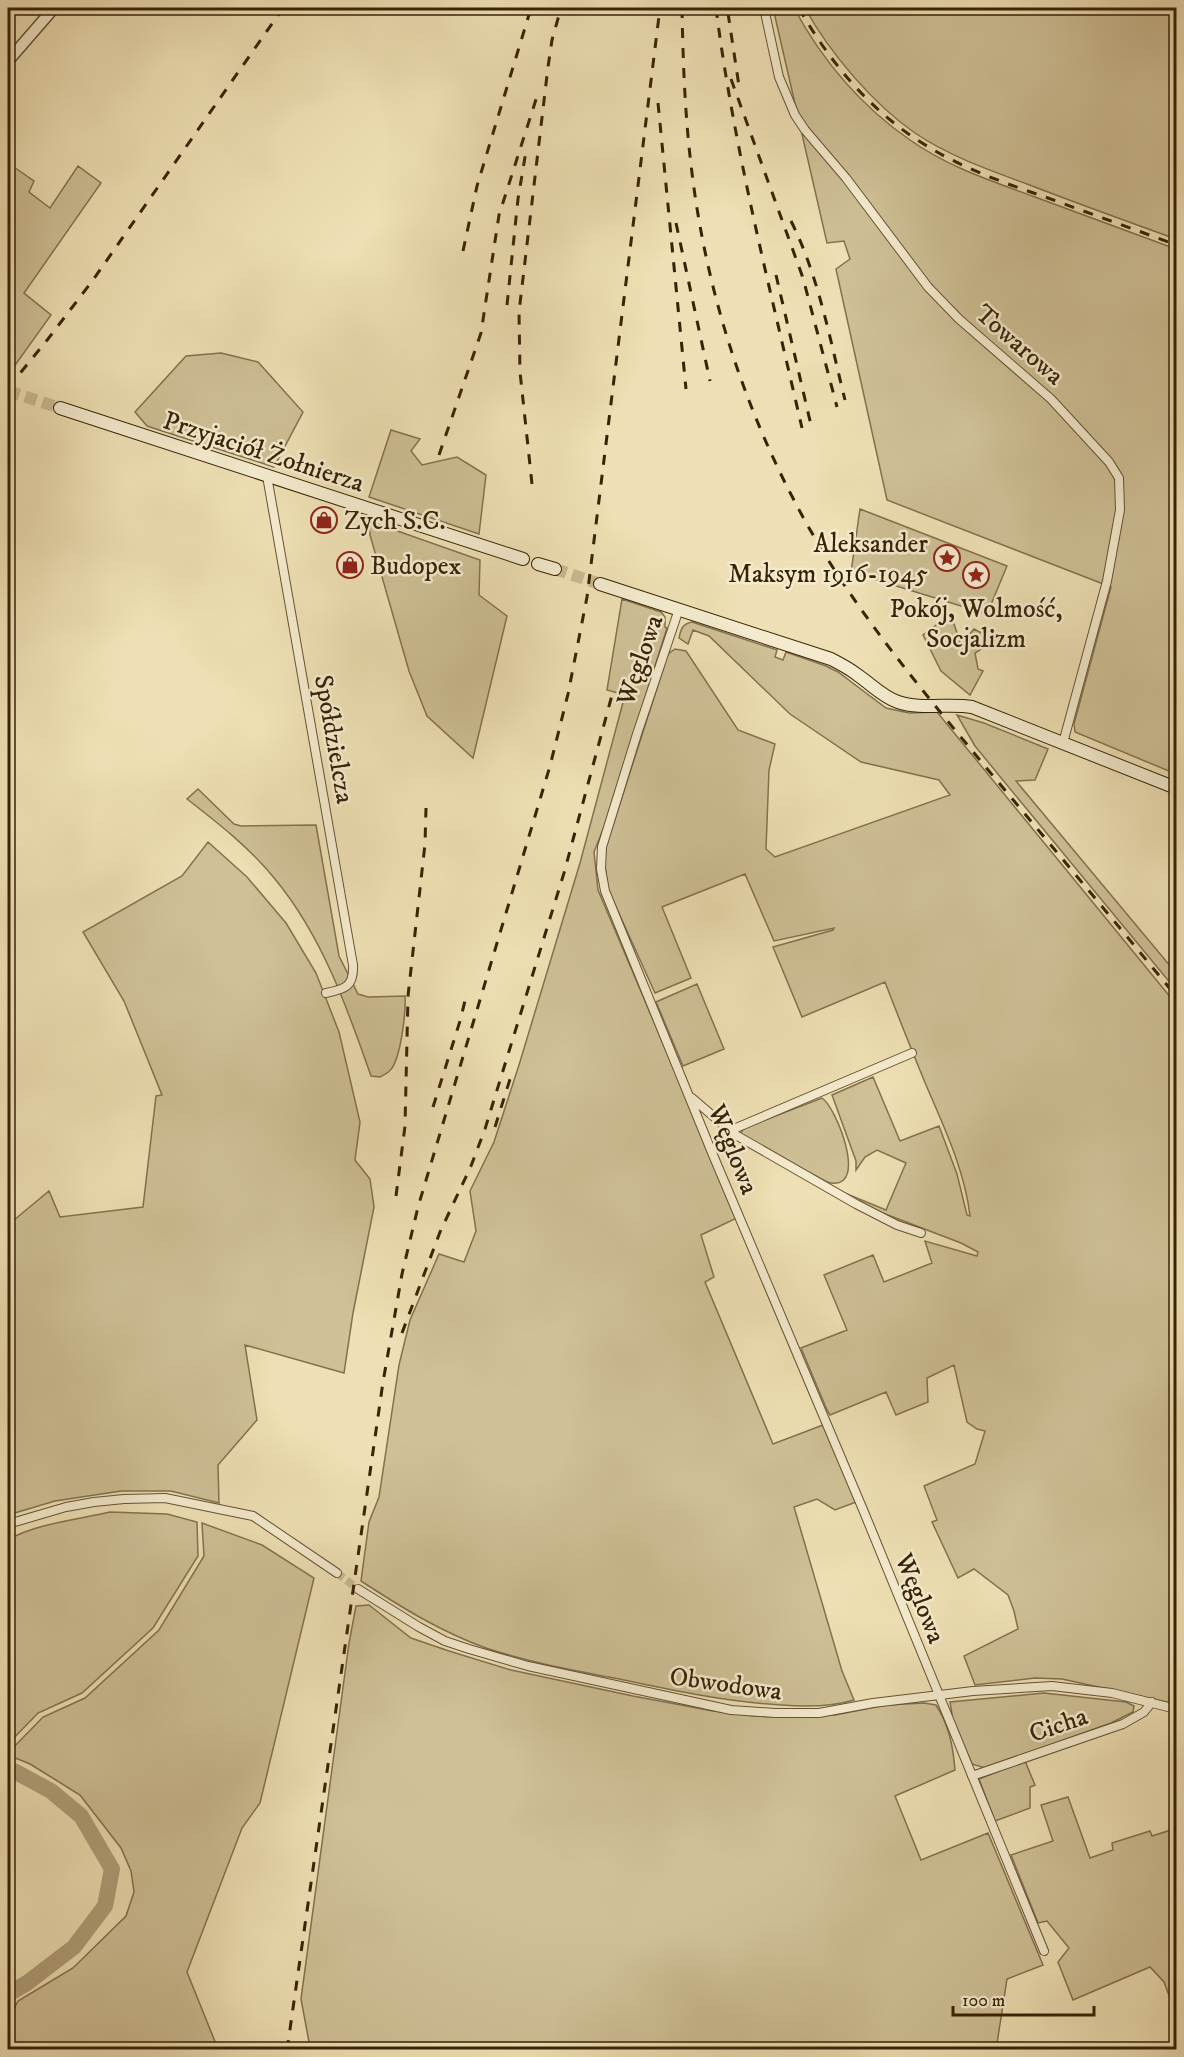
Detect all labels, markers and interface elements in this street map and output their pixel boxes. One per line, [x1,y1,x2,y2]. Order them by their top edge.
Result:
street label: Towarowa [968,298,1070,393]
street label: Przyjaciół Żołnierza [159,404,368,500]
shop icon: Zych S.C. [309,505,339,535]
place label: Zych S.C. [344,505,446,538]
place label: Aleksander Maksym 1916-1945 [728,528,928,591]
place icon: Aleksander Maksym 1916-1945 [932,543,962,573]
shop icon: Budopex [335,550,365,580]
place label: Budopex [370,550,461,583]
place icon: Pokój, Wolmość, Socjalizm [961,560,991,590]
place label: Pokój, Wolmość, Socjalizm [889,593,1063,656]
street label: Węglowa [609,611,671,711]
street label: Spółdzielcza [306,672,361,806]
street label: Węglowa [699,1099,766,1199]
street label: Węglowa [886,1548,953,1648]
street label: Obwodowa [668,1660,784,1709]
street label: Cicha [1025,1700,1092,1751]
scale bar [953,1979,1094,2017]
text: 100 m [962,1990,1005,2012]

